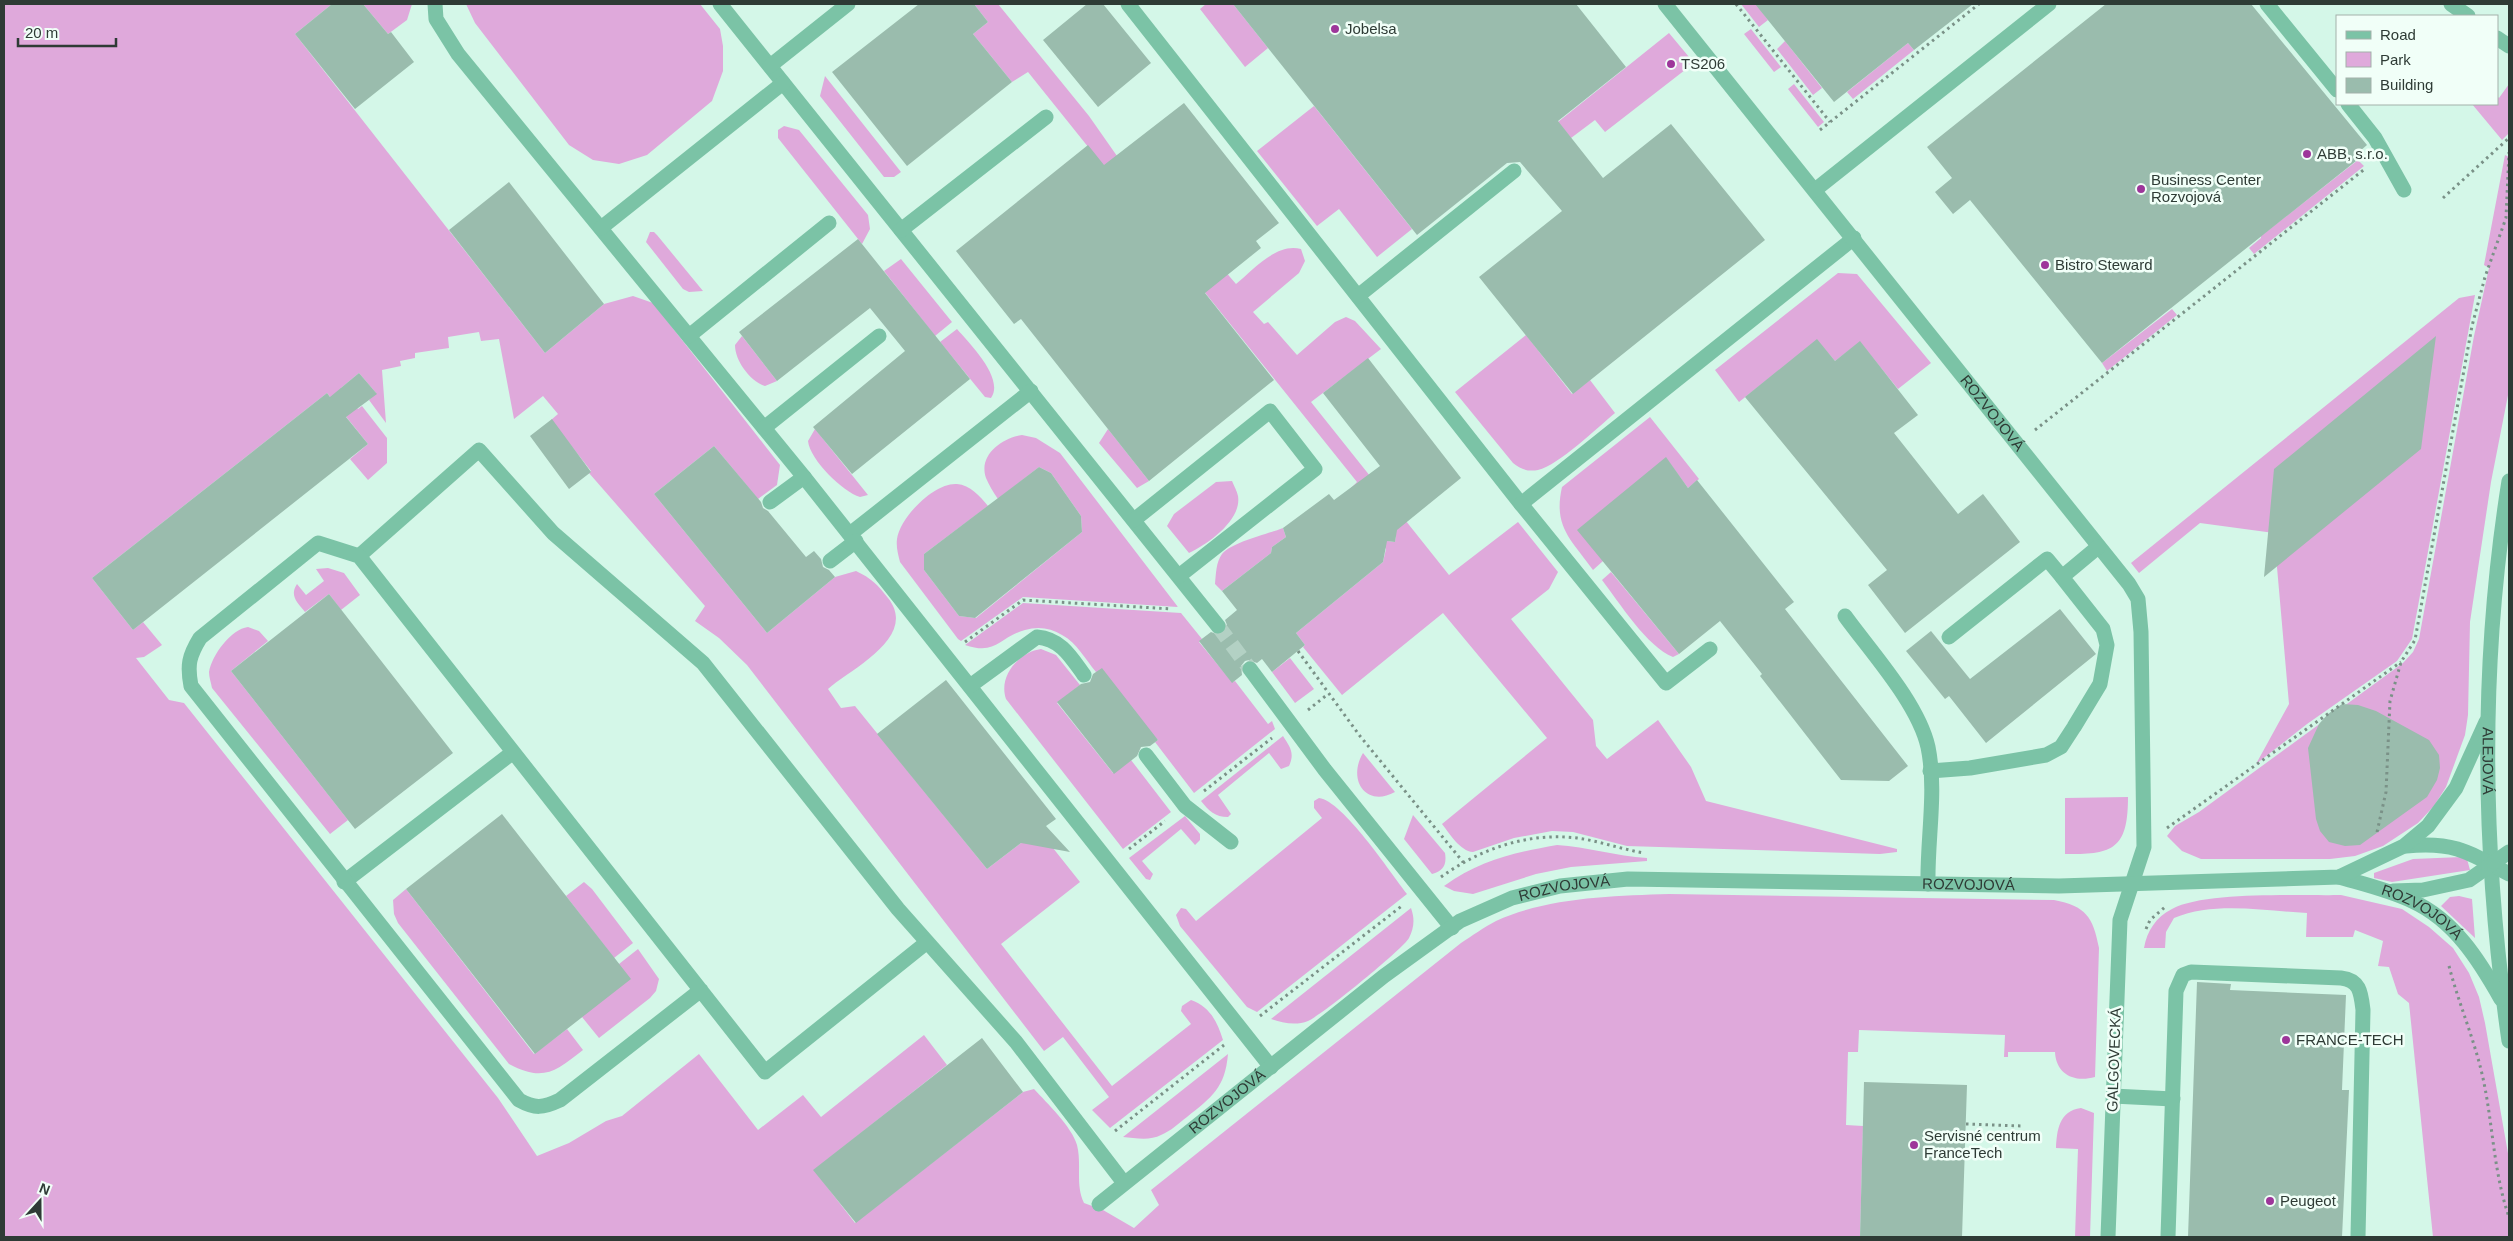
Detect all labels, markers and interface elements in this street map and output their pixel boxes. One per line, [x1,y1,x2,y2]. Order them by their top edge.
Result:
scale bar [18,15,115,47]
legend [2336,15,2498,105]
place label: Jobelsa [1345,20,1397,37]
marker: Jobelsa [1329,23,1341,35]
text: 20 m [25,24,58,41]
text: Road [2380,26,2416,43]
text: Park [2380,51,2411,68]
place label: TS206 [1681,55,1725,72]
marker: TS206 [1665,58,1677,70]
text: Building [2380,76,2433,93]
place label: ABB, s.r.o. [2317,145,2388,162]
marker: ABB, s.r.o. [2301,148,2313,160]
place label: Business Center Rozvojová [2151,171,2261,205]
marker: Business Center Rozvojová [2135,183,2147,195]
place label: Bistro Steward [2055,256,2153,273]
marker: Bistro Steward [2039,259,2051,271]
street label: ROZVOJOVÁ [1957,371,2028,454]
street label: ALEJOVÁ [2480,727,2497,795]
street label: ROZVOJOVÁ [1517,872,1611,904]
street label: ROZVOJOVÁ [1922,875,2015,893]
street label: ROZVOJOVÁ [2379,881,2466,943]
street label: GALGOVECKÁ [2103,1008,2124,1112]
place label: FRANCE-TECH [2296,1031,2404,1048]
marker: FRANCE-TECH [2280,1034,2292,1046]
street label: ROZVOJOVÁ [1185,1066,1268,1137]
place label: Servisné centrum FranceTech [1924,1127,2041,1161]
marker: Servisné centrum FranceTech [1908,1139,1920,1151]
north arrow [15,1176,65,1226]
text: N [37,1180,52,1198]
place label: Peugeot [2280,1192,2337,1209]
marker: Peugeot [2264,1195,2276,1207]

